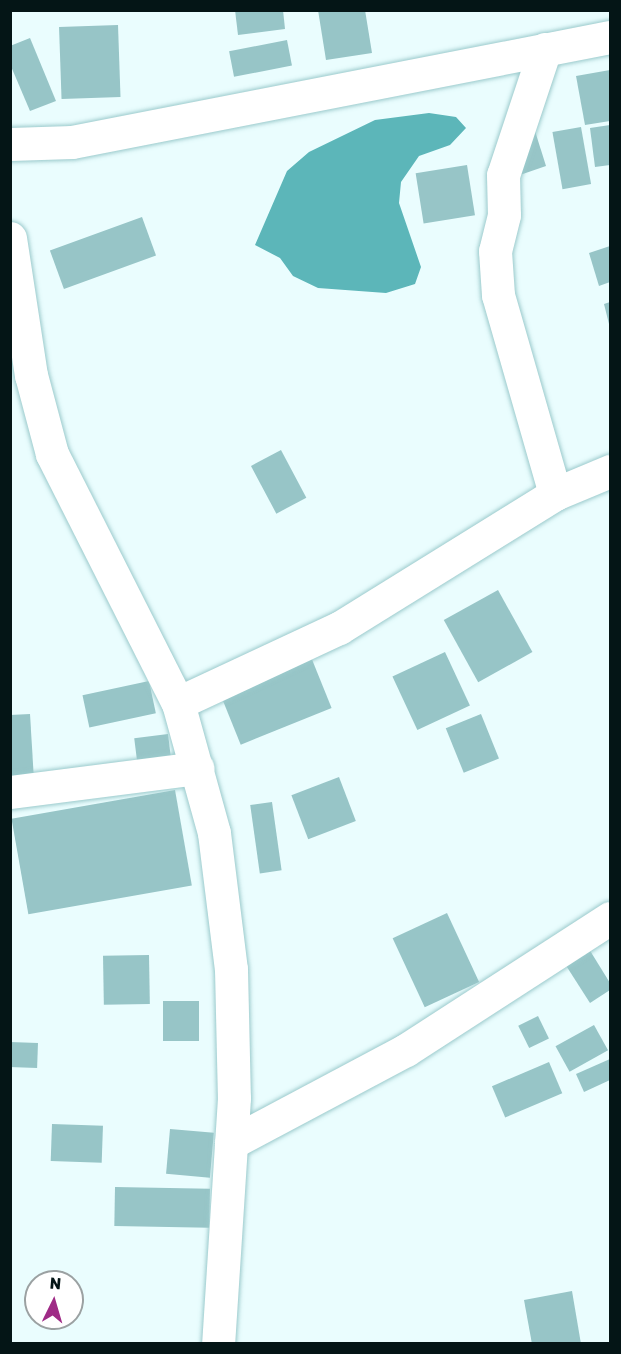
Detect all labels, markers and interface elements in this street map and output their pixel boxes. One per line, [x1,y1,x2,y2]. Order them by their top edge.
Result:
north arrow [24,1270,84,1330]
text: N [49,1274,62,1294]

